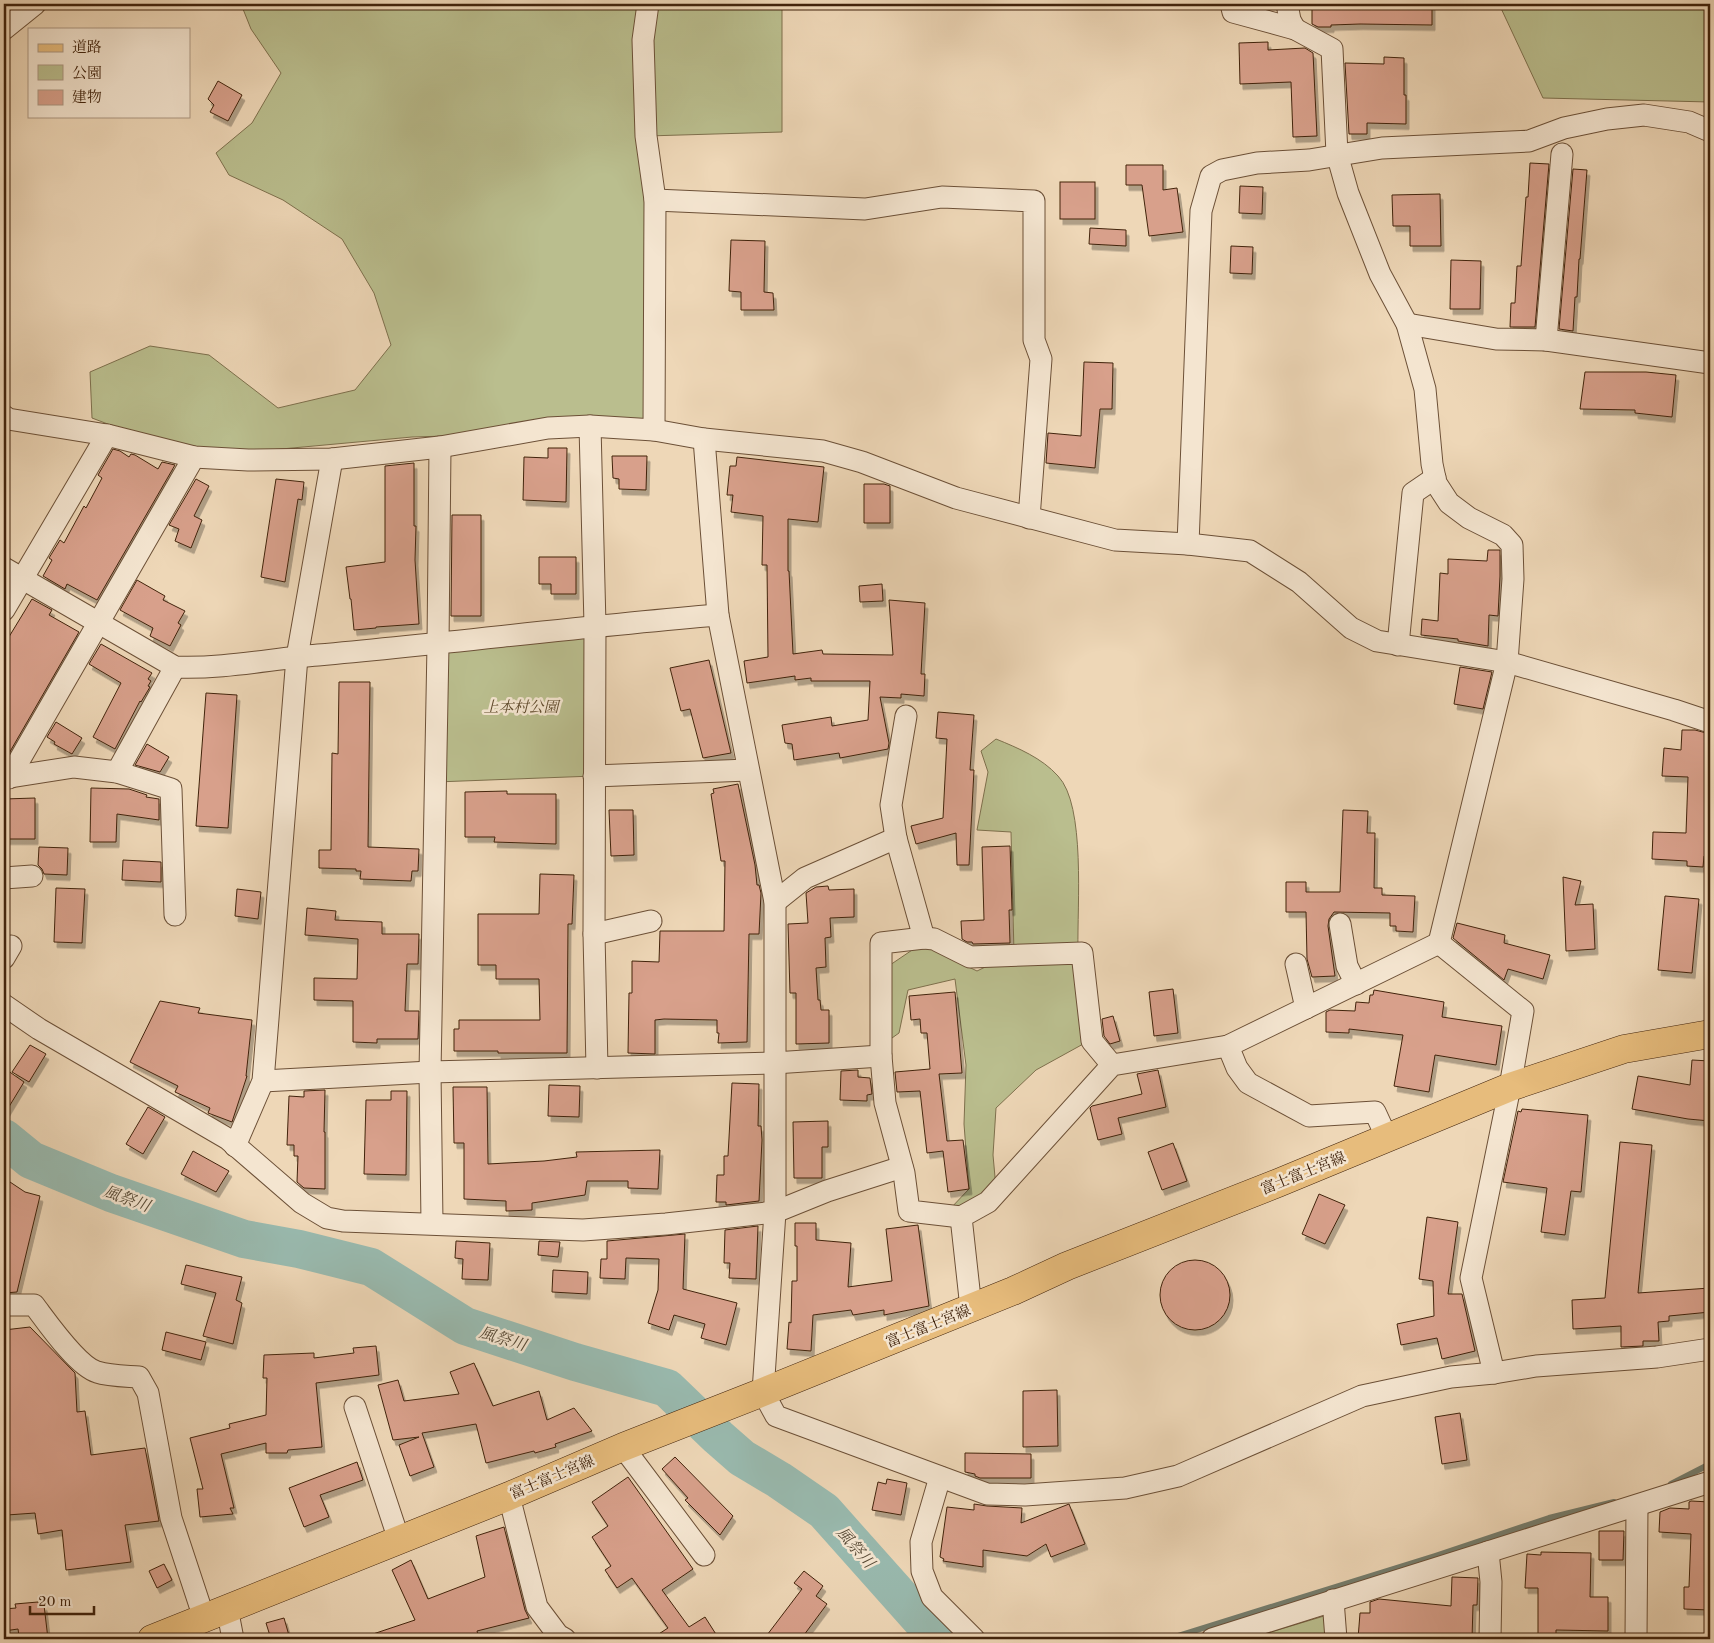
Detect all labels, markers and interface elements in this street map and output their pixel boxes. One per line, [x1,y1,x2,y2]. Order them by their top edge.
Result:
legend [28,28,190,118]
text: 道路 [72,39,102,56]
text: 公園 [72,65,102,82]
text: 建物 [72,89,102,106]
park label: 上本村公園 [483,699,561,716]
street label: 富士富士宮線 [1258,1149,1348,1198]
water label: 風祭川 [101,1182,154,1216]
street label: 富士富士宮線 [883,1302,973,1351]
water label: 風祭川 [477,1323,530,1355]
street label: 富士富士宮線 [507,1452,597,1503]
water label: 風祭川 [833,1524,879,1573]
scale bar [30,1583,94,1615]
text: 20 m [38,1595,72,1610]

